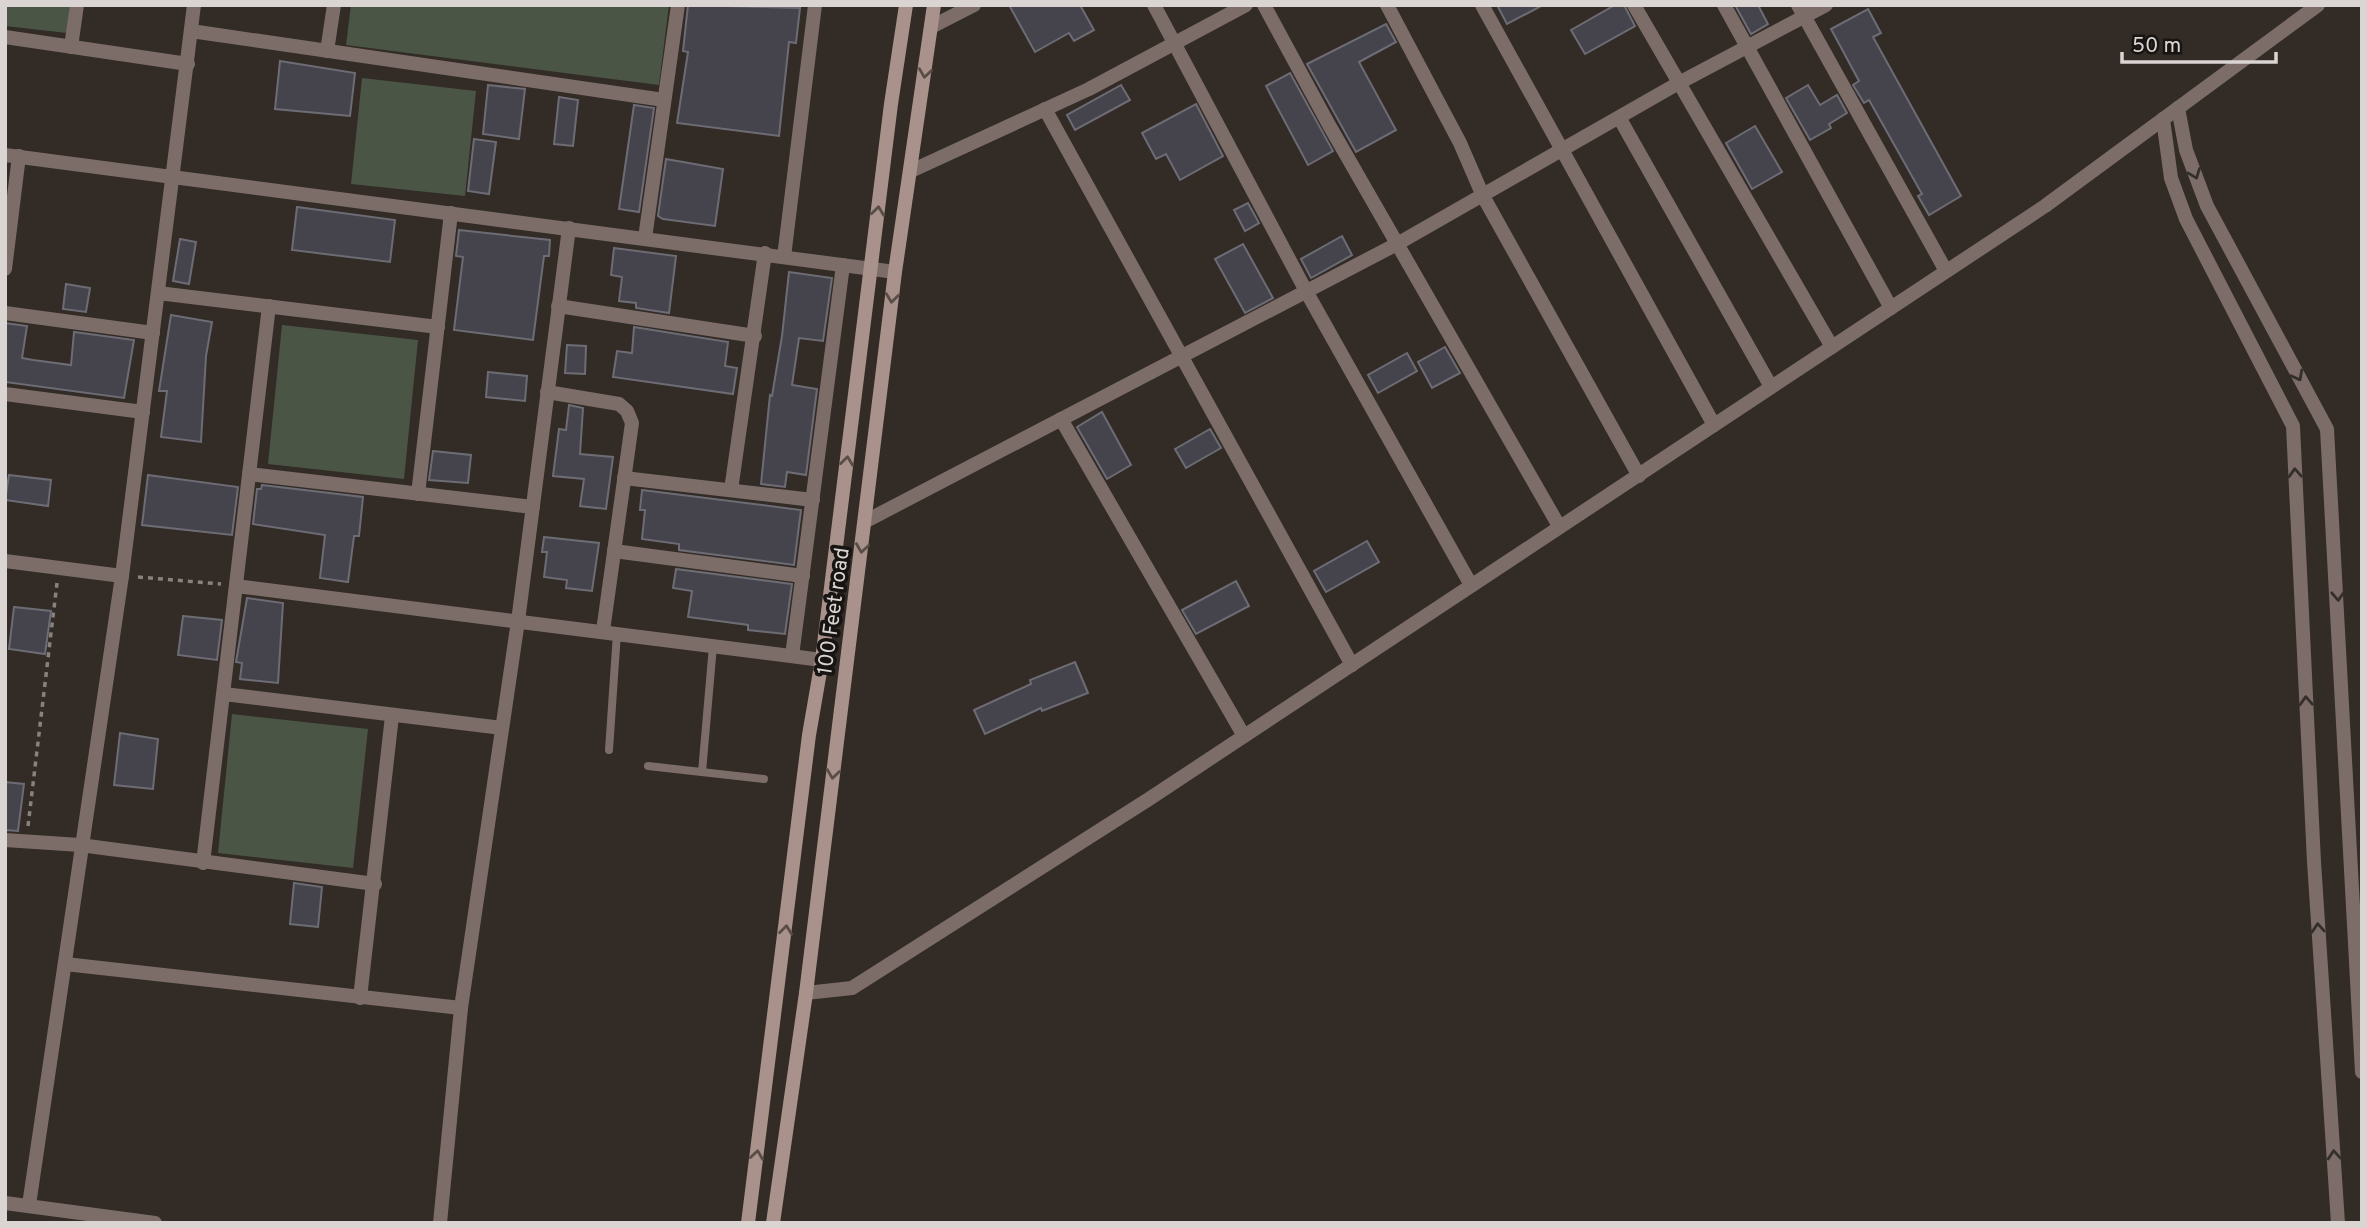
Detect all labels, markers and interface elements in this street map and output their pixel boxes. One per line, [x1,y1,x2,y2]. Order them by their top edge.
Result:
scale bar [2122,21,2276,65]
text: 50 m [2132,33,2181,60]
one-way arrow [918,67,933,79]
one-way arrow [2187,167,2201,179]
one-way arrow [870,205,885,216]
one-way arrow [884,292,899,304]
one-way arrow [2290,369,2303,381]
one-way arrow [840,455,855,467]
one-way arrow [2288,467,2303,478]
one-way arrow [855,542,870,554]
street label: 100 Feet road [812,546,857,677]
one-way arrow [2330,591,2345,602]
one-way arrow [2299,695,2314,706]
one-way arrow [825,768,840,780]
one-way arrow [2311,922,2326,933]
one-way arrow [779,924,794,935]
one-way arrow [749,1149,764,1161]
one-way arrow [2326,1149,2341,1160]

